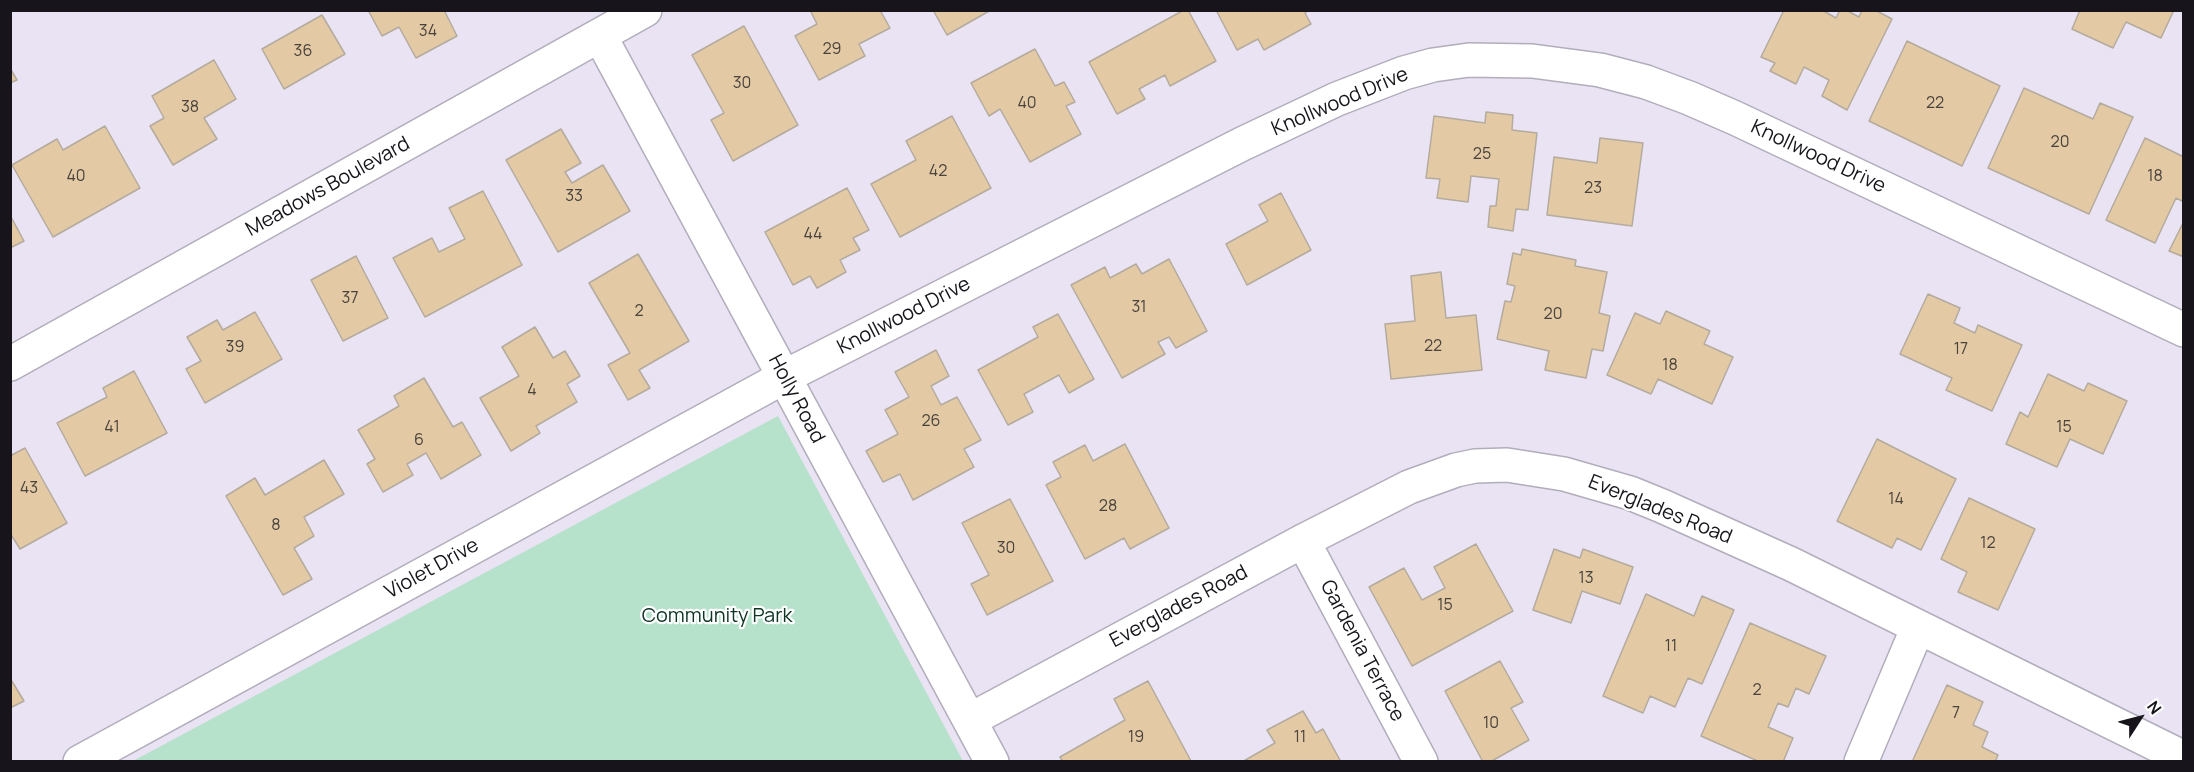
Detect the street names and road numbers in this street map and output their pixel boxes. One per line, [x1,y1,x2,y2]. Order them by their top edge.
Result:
street label: Knollwood Drive [1268,62,1412,142]
street label: Knollwood Drive [1747,115,1889,199]
street label: Meadows Boulevard [242,132,414,242]
street label: Knollwood Drive [833,272,975,360]
street label: Holly Road [763,351,829,447]
street label: Everglades Road [1585,470,1735,550]
street label: Violet Drive [381,533,483,605]
street label: Everglades Road [1106,561,1252,653]
street label: Gardenia Terrace [1315,576,1409,726]

